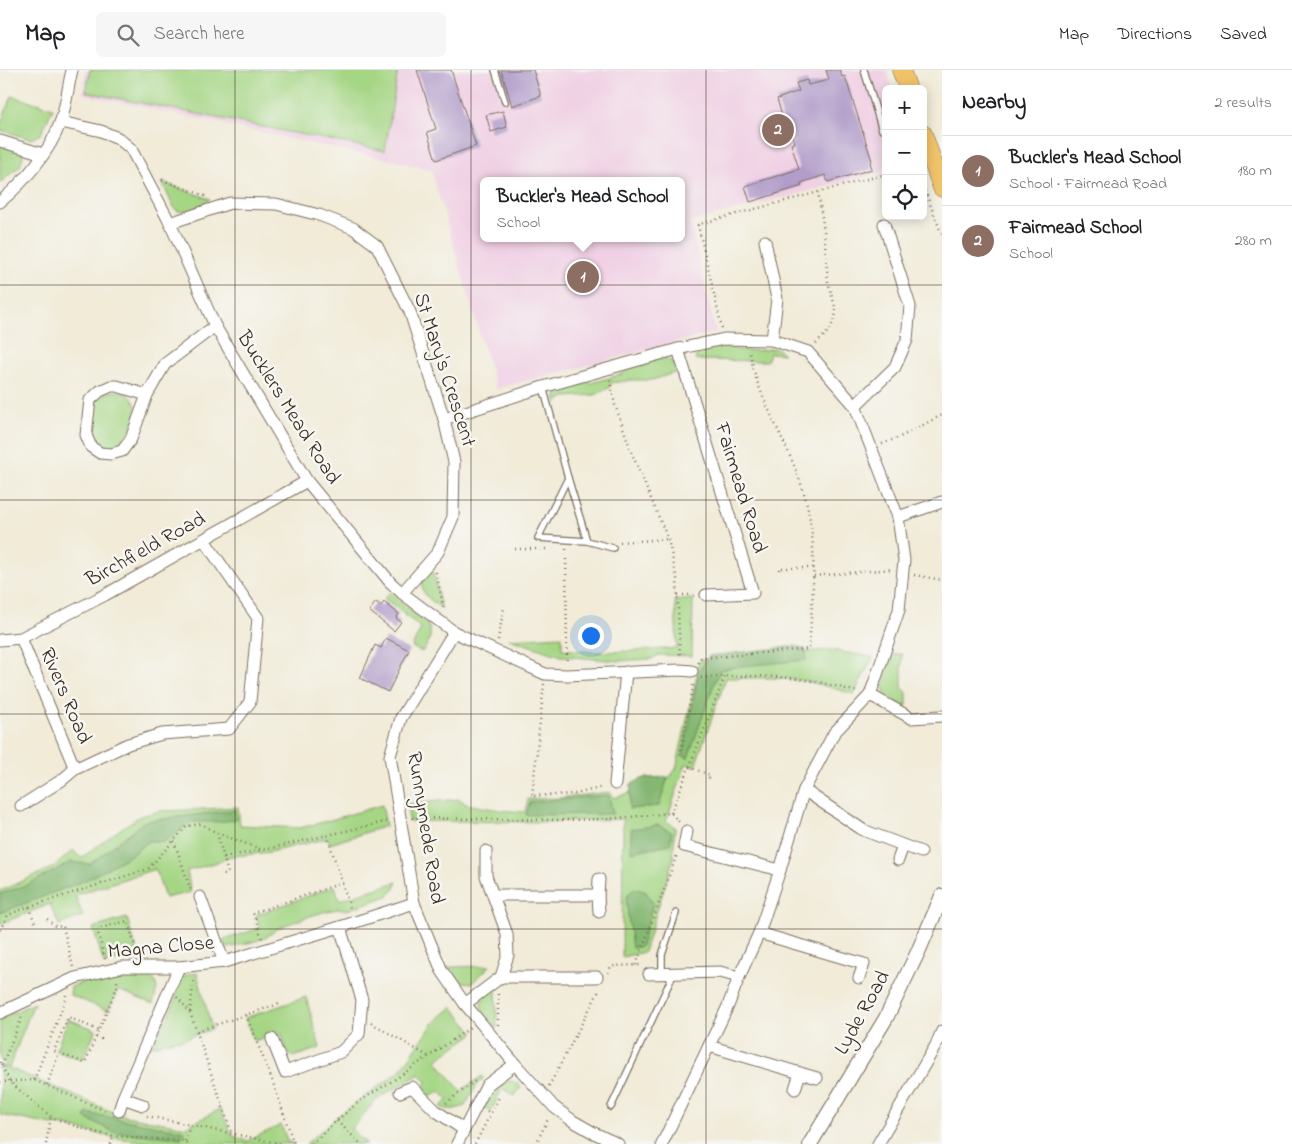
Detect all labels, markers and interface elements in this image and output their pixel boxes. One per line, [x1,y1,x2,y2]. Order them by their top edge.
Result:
search box [96,12,446,57]
text: Map [25,17,66,52]
icon: search [114,21,142,49]
text: Search here [154,21,245,48]
text: Map [1059,22,1089,48]
text: Directions [1117,22,1192,48]
text: Saved [1220,22,1267,48]
map controls [882,85,927,220]
button: + [882,85,927,130]
text: Nearby [962,88,1026,118]
text: 2 results [1214,91,1272,115]
pin: 2 [762,111,794,149]
button: − [882,130,927,175]
text: Buckler's Mead School [1009,145,1181,172]
text: 1 [975,159,981,183]
text: 180 m [1238,159,1272,183]
text: School · Fairmead Road [1009,172,1167,196]
button: locate [882,175,927,220]
popup [480,177,685,242]
text: Buckler's Mead School [496,184,669,211]
text: School [496,211,540,235]
text: Fairmead School [1009,215,1142,242]
text: 2 [974,229,982,253]
text: 280 m [1235,229,1272,253]
text: School [1009,242,1053,266]
pin: 1 [567,258,599,296]
street label: St Mary's Crescent [403,289,483,452]
street label: Bucklers Mead Road [228,324,348,491]
street label: Fairmead Road [706,418,774,557]
street label: Birchfield Road [80,505,212,596]
your location [578,623,604,649]
street label: Rivers Road [31,643,99,749]
street label: Runnymede Road [396,750,452,907]
street label: Magna Close [107,928,216,970]
street label: Lyde Road [828,965,900,1062]

